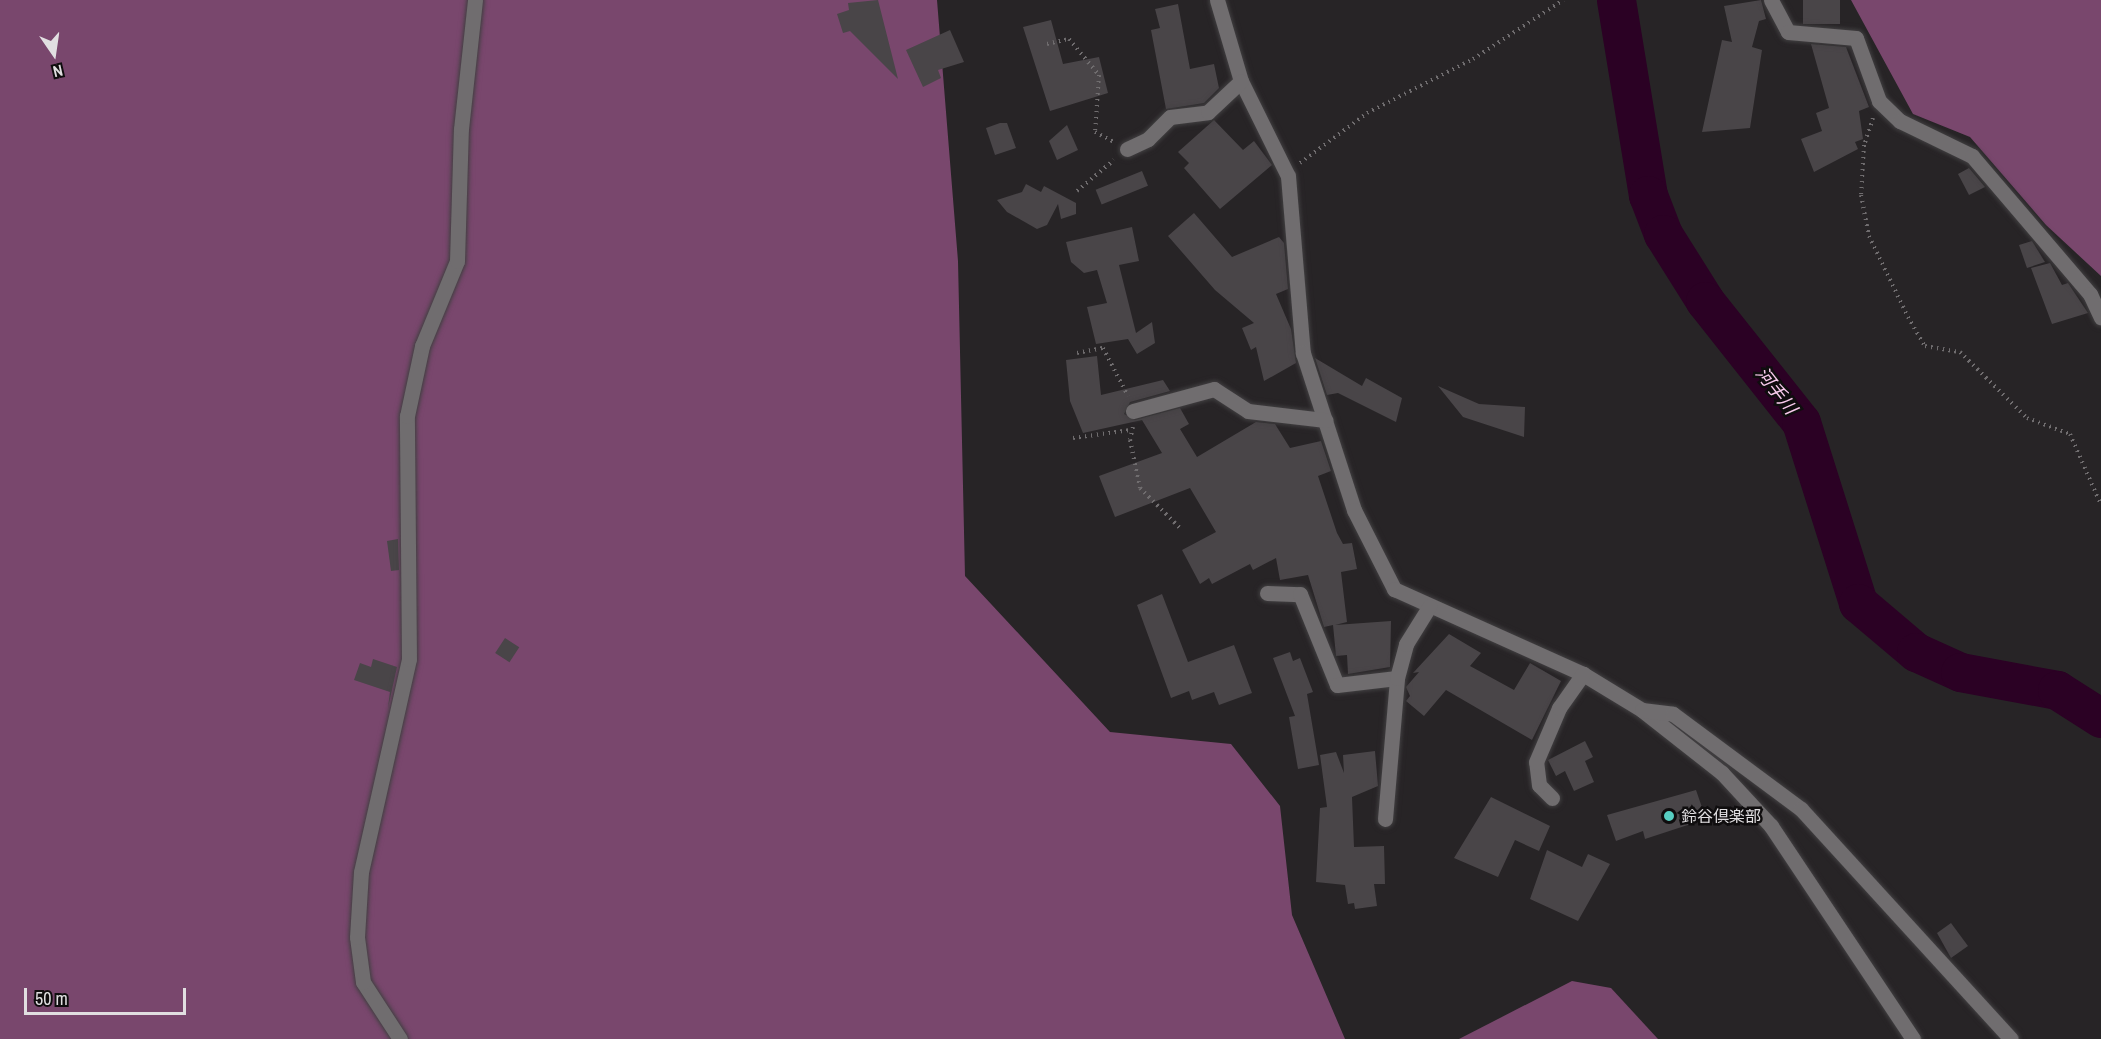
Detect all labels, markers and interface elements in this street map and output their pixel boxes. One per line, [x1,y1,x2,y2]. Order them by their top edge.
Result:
north arrow [24,24,84,84]
text: N [51,60,65,83]
water label: 河手川 [1751,363,1801,419]
place label: 鈴谷倶楽部 [1681,806,1761,826]
marker: 鈴谷倶楽部 [1662,809,1676,823]
scale bar [27,976,189,1014]
text: 50 m [35,986,68,1011]

